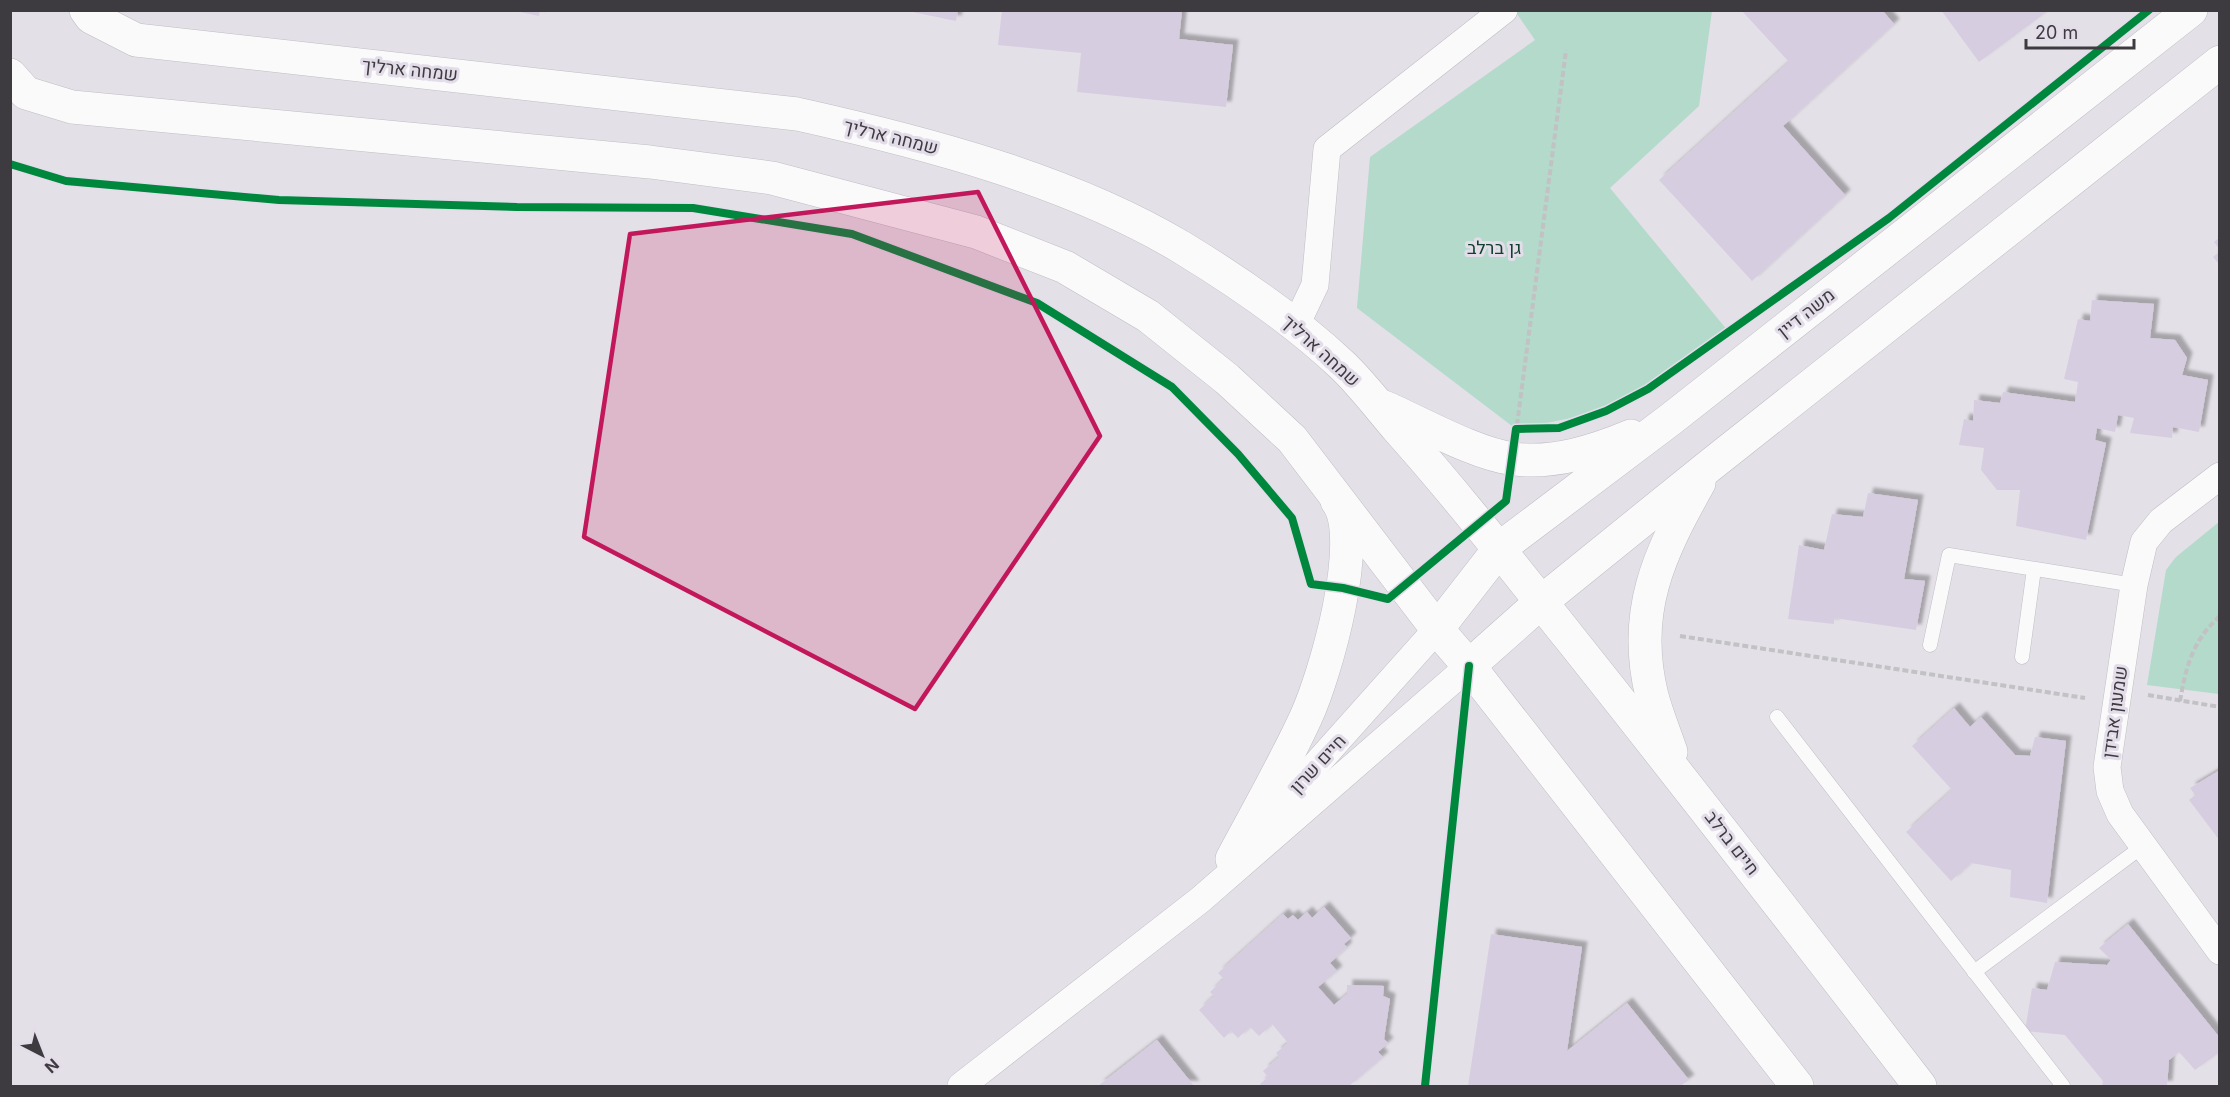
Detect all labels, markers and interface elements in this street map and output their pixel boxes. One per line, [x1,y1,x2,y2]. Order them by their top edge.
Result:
scale bar [2026,12,2134,50]
text: 20 m [2035,22,2078,43]
street label: שמחה ארליך [361,54,459,85]
street label: שמחה ארליך [842,115,940,158]
park label: גן ברלב [1467,237,1521,258]
street label: משה דיין [1773,284,1838,341]
street label: שמחה ארליך [1279,311,1364,391]
street label: שמעון אבידן [2098,665,2131,759]
street label: חיים שרון [1285,730,1350,797]
street label: חיים ברלב [1701,807,1764,879]
north arrow [12,1025,72,1085]
text: N [41,1055,63,1078]

